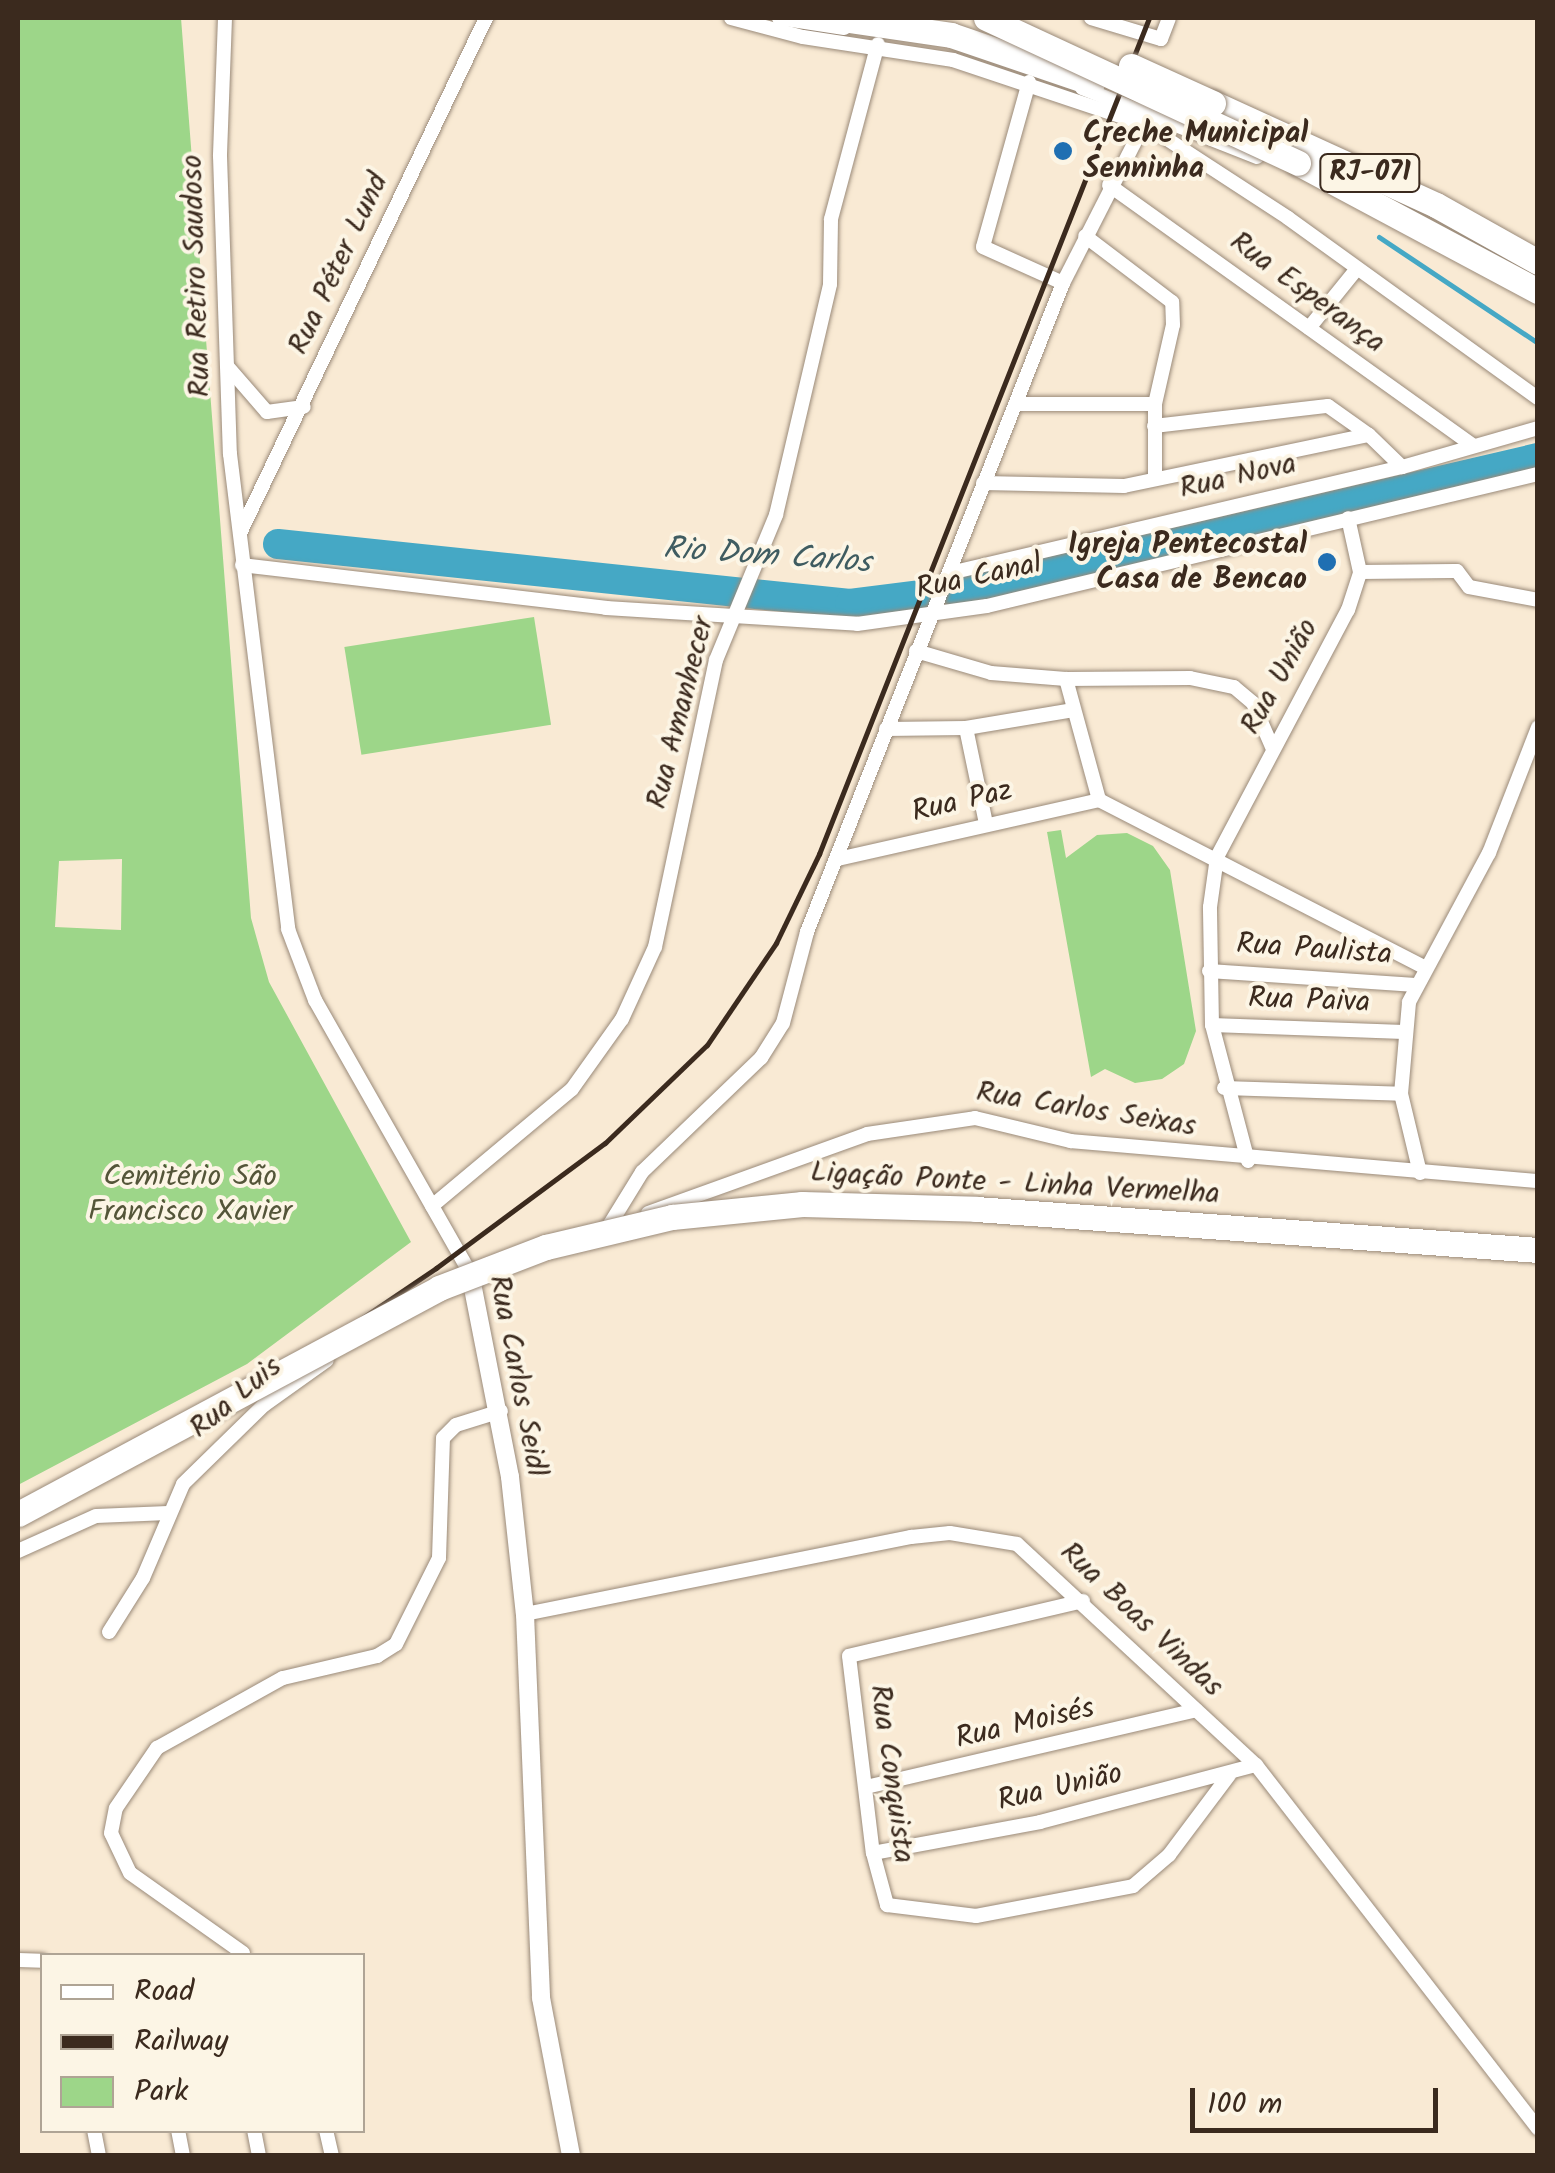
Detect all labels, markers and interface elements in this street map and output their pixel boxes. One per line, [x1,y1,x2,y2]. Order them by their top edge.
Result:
place label: Creche Municipal Senninha [1083,116,1308,186]
marker: Creche Municipal Senninha [1052,140,1074,162]
road number: RJ-071 [1318,150,1422,196]
street label: Rua Retiro Saudoso [175,154,219,398]
street label: Rua Péter Lund [281,167,397,361]
street label: Rua Esperança [1222,224,1392,362]
street label: Rua Nova [1176,446,1300,508]
place label: Igreja Pentecostal Casa de Bencao [1068,527,1307,598]
water label: Rio Dom Carlos [662,531,872,583]
street label: Rua Canal [913,546,1045,608]
marker: Igreja Pentecostal Casa de Bencao [1316,551,1338,573]
street label: Rua Amanhecer [640,613,722,813]
street label: Rua União [1234,613,1326,741]
street label: Rua Paz [908,773,1016,831]
street label: Rua Paulista [1235,927,1393,973]
street label: Rua Paiva [1247,981,1371,1021]
street label: Rua Carlos Seixas [974,1075,1198,1145]
street label: Ligação Ponte - Linha Vermelha [809,1155,1221,1213]
park label: Cemitério São Francisco Xavier [88,1159,292,1230]
street label: Rua Carlos Seidl [480,1272,554,1480]
street label: Rua Luis [183,1349,289,1447]
street label: Rua Boas Vindas [1052,1535,1230,1705]
street label: Rua Conquista [861,1682,921,1866]
street label: Rua Moisés [952,1691,1098,1757]
street label: Rua União [994,1756,1126,1820]
legend [40,1953,365,2133]
text: Road [134,1968,194,2016]
text: Railway [134,2018,228,2066]
text: Park [134,2068,188,2116]
scale bar [1195,2068,1442,2130]
text: 100 m [1207,2081,1282,2129]

